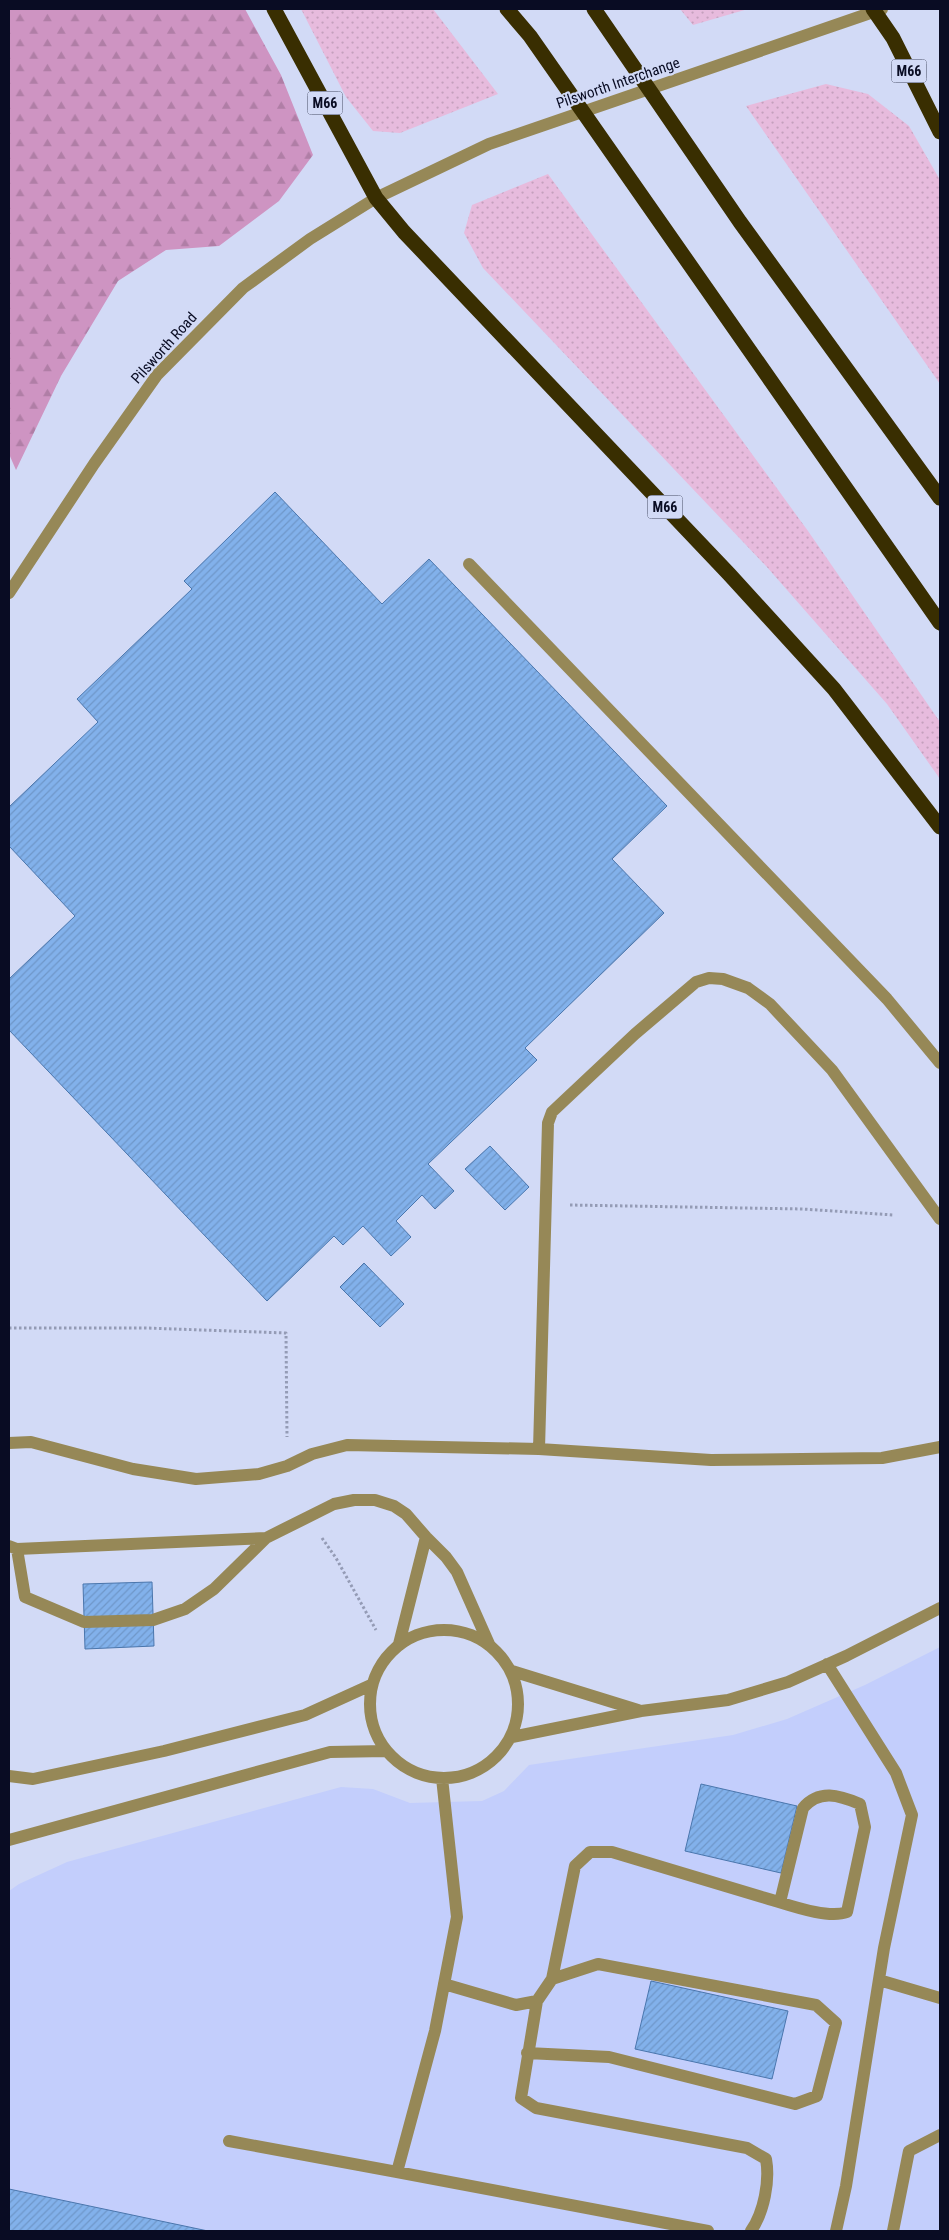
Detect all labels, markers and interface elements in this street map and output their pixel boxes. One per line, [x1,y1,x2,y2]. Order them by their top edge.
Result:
street label: Pilsworth Interchange [554,53,682,113]
road number: M66 [892,59,926,82]
road number: M66 [308,92,342,115]
street label: Pilsworth Road [127,309,201,387]
road number: M66 [648,496,682,518]

